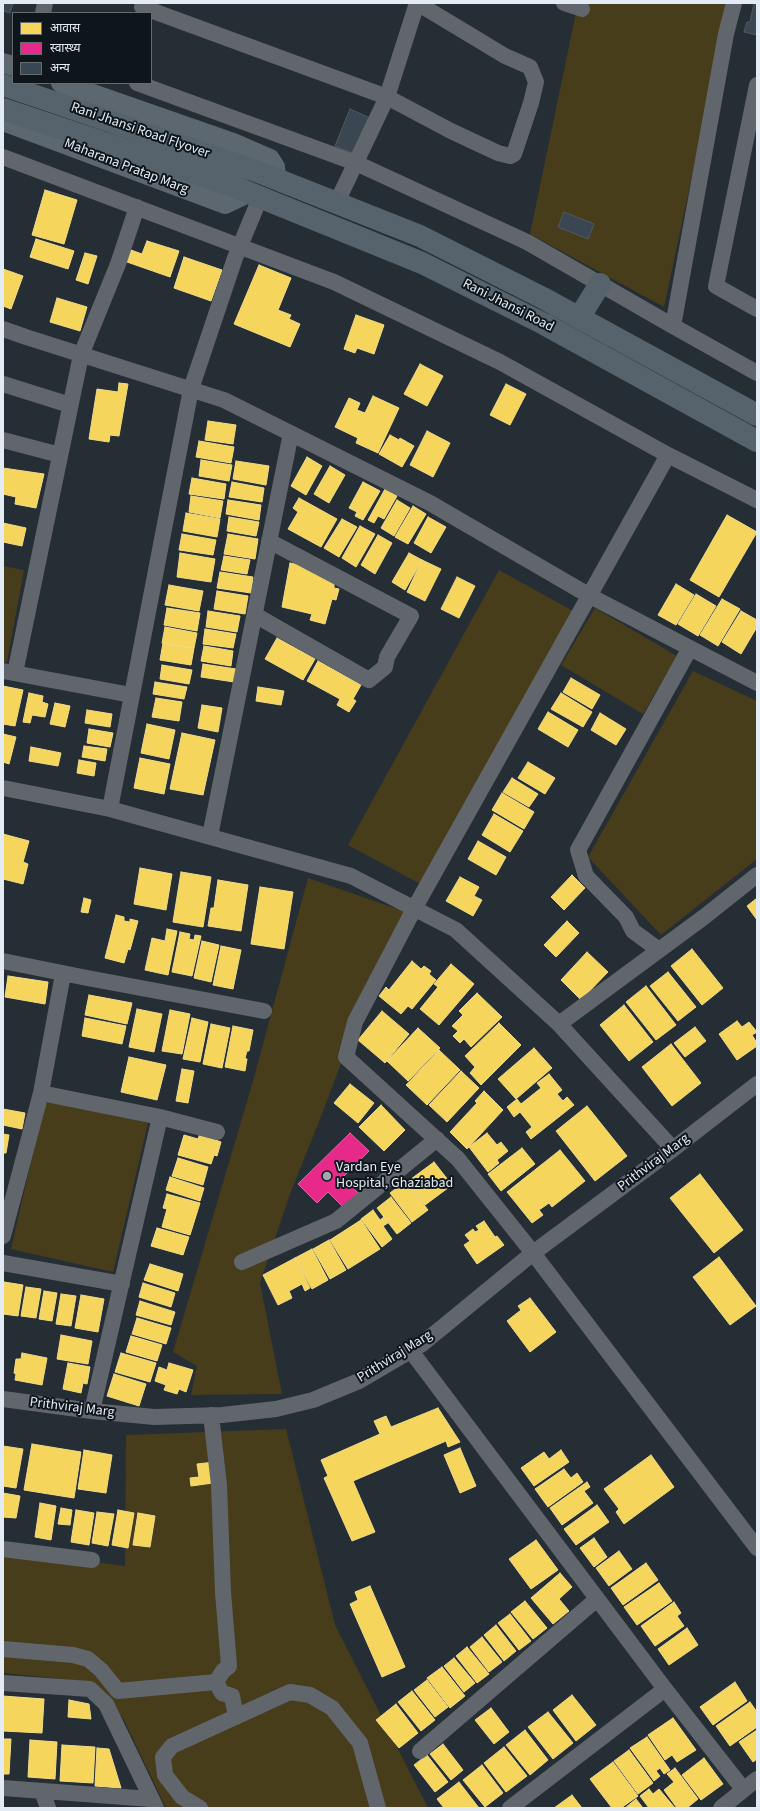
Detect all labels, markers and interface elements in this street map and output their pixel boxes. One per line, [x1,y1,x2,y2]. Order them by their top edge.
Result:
legend [12,12,152,84]
text: आवास [50,20,80,37]
text: स्वास्थ्य [50,40,80,57]
text: अन्य [50,60,70,77]
street label: Rani Jhansi Road Flyover [68,99,212,163]
street label: Maharana Pratap Marg [62,136,190,198]
street label: Rani Jhansi Road [460,276,556,336]
street label: Prithviraj Marg [615,1131,693,1195]
place label: Vardan Eye Hospital, Ghaziabad [336,1160,453,1192]
marker: Vardan Eye Hospital, Ghaziabad [321,1170,333,1182]
street label: Prithviraj Marg [354,1327,436,1387]
street label: Prithviraj Marg [29,1394,115,1422]

